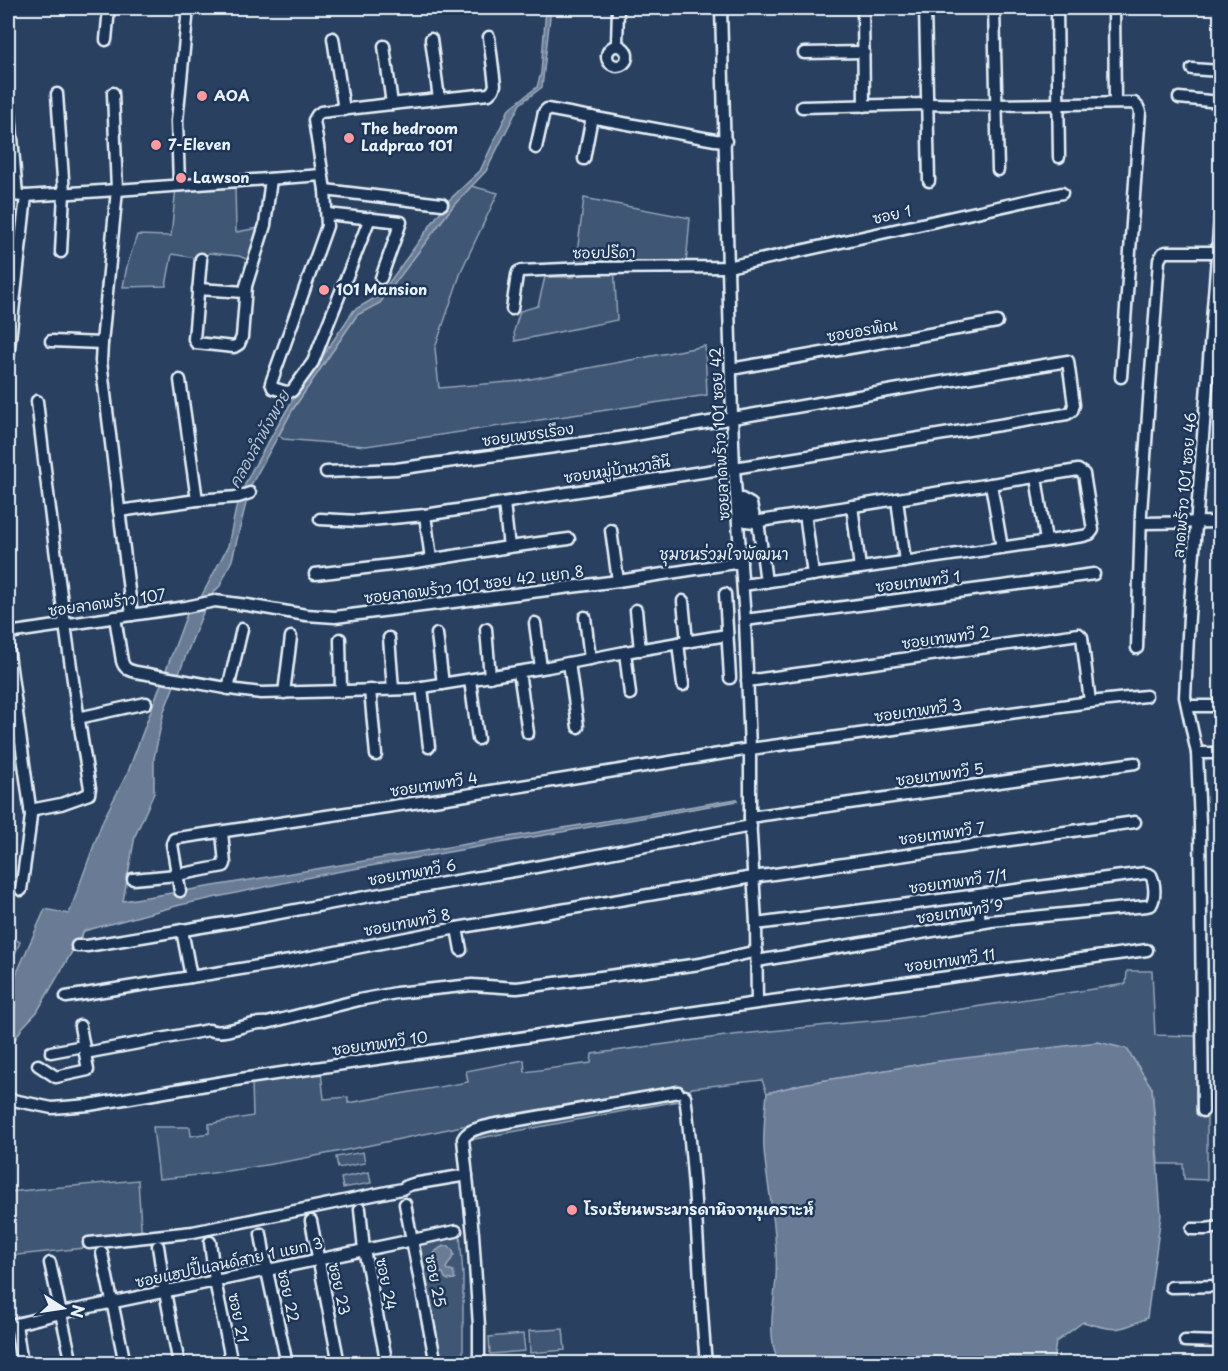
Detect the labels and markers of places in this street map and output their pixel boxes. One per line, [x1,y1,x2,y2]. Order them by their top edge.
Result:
place label: AOA [214,83,250,106]
marker: AOA [195,89,209,103]
place label: The bedroom Ladprao 101 [361,116,458,156]
marker: The bedroom Ladprao 101 [342,131,356,145]
place label: 7-Eleven [168,132,231,155]
marker: 7-Eleven [149,138,163,152]
place label: Lawson [193,165,250,188]
marker: Lawson [174,171,188,185]
place label: 101 Mansion [336,277,427,300]
marker: 101 Mansion [317,283,331,297]
place label: โรงเรียนพระมารดานิจจานุเคราะห์ [583,1197,814,1221]
marker: โรงเรียนพระมารดานิจจานุเคราะห์ [565,1203,579,1217]

